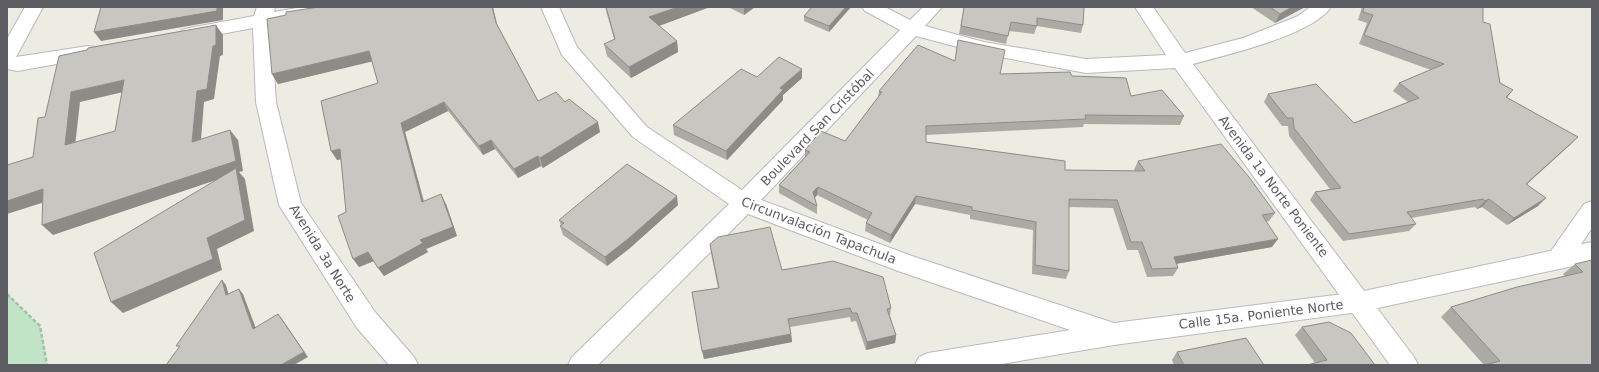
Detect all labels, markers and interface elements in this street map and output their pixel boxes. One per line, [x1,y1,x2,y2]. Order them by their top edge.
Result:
street label: Boulevard San Cristóbal [758,66,877,189]
street label: Avenida 1a Norte Poniente [1216,113,1332,260]
street label: Circunvalación Tapachula [739,194,898,267]
street label: Avenida 3a Norte [286,202,359,305]
street label: Calle 15a. Poniente Norte [1178,297,1344,332]

